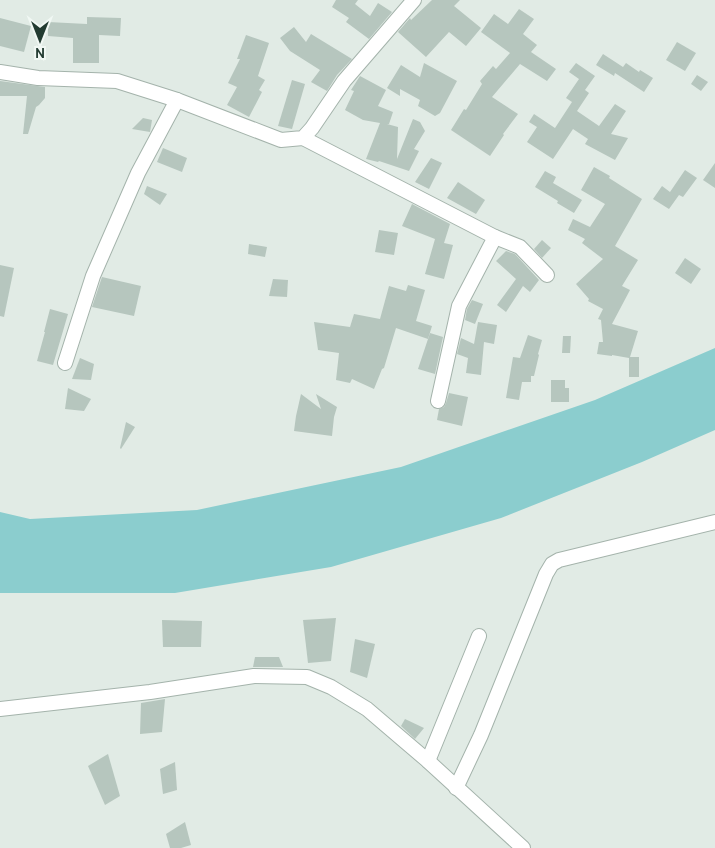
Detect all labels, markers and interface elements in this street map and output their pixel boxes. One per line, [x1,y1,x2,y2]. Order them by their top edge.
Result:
north arrow [15,15,65,65]
text: N [35,44,45,62]

